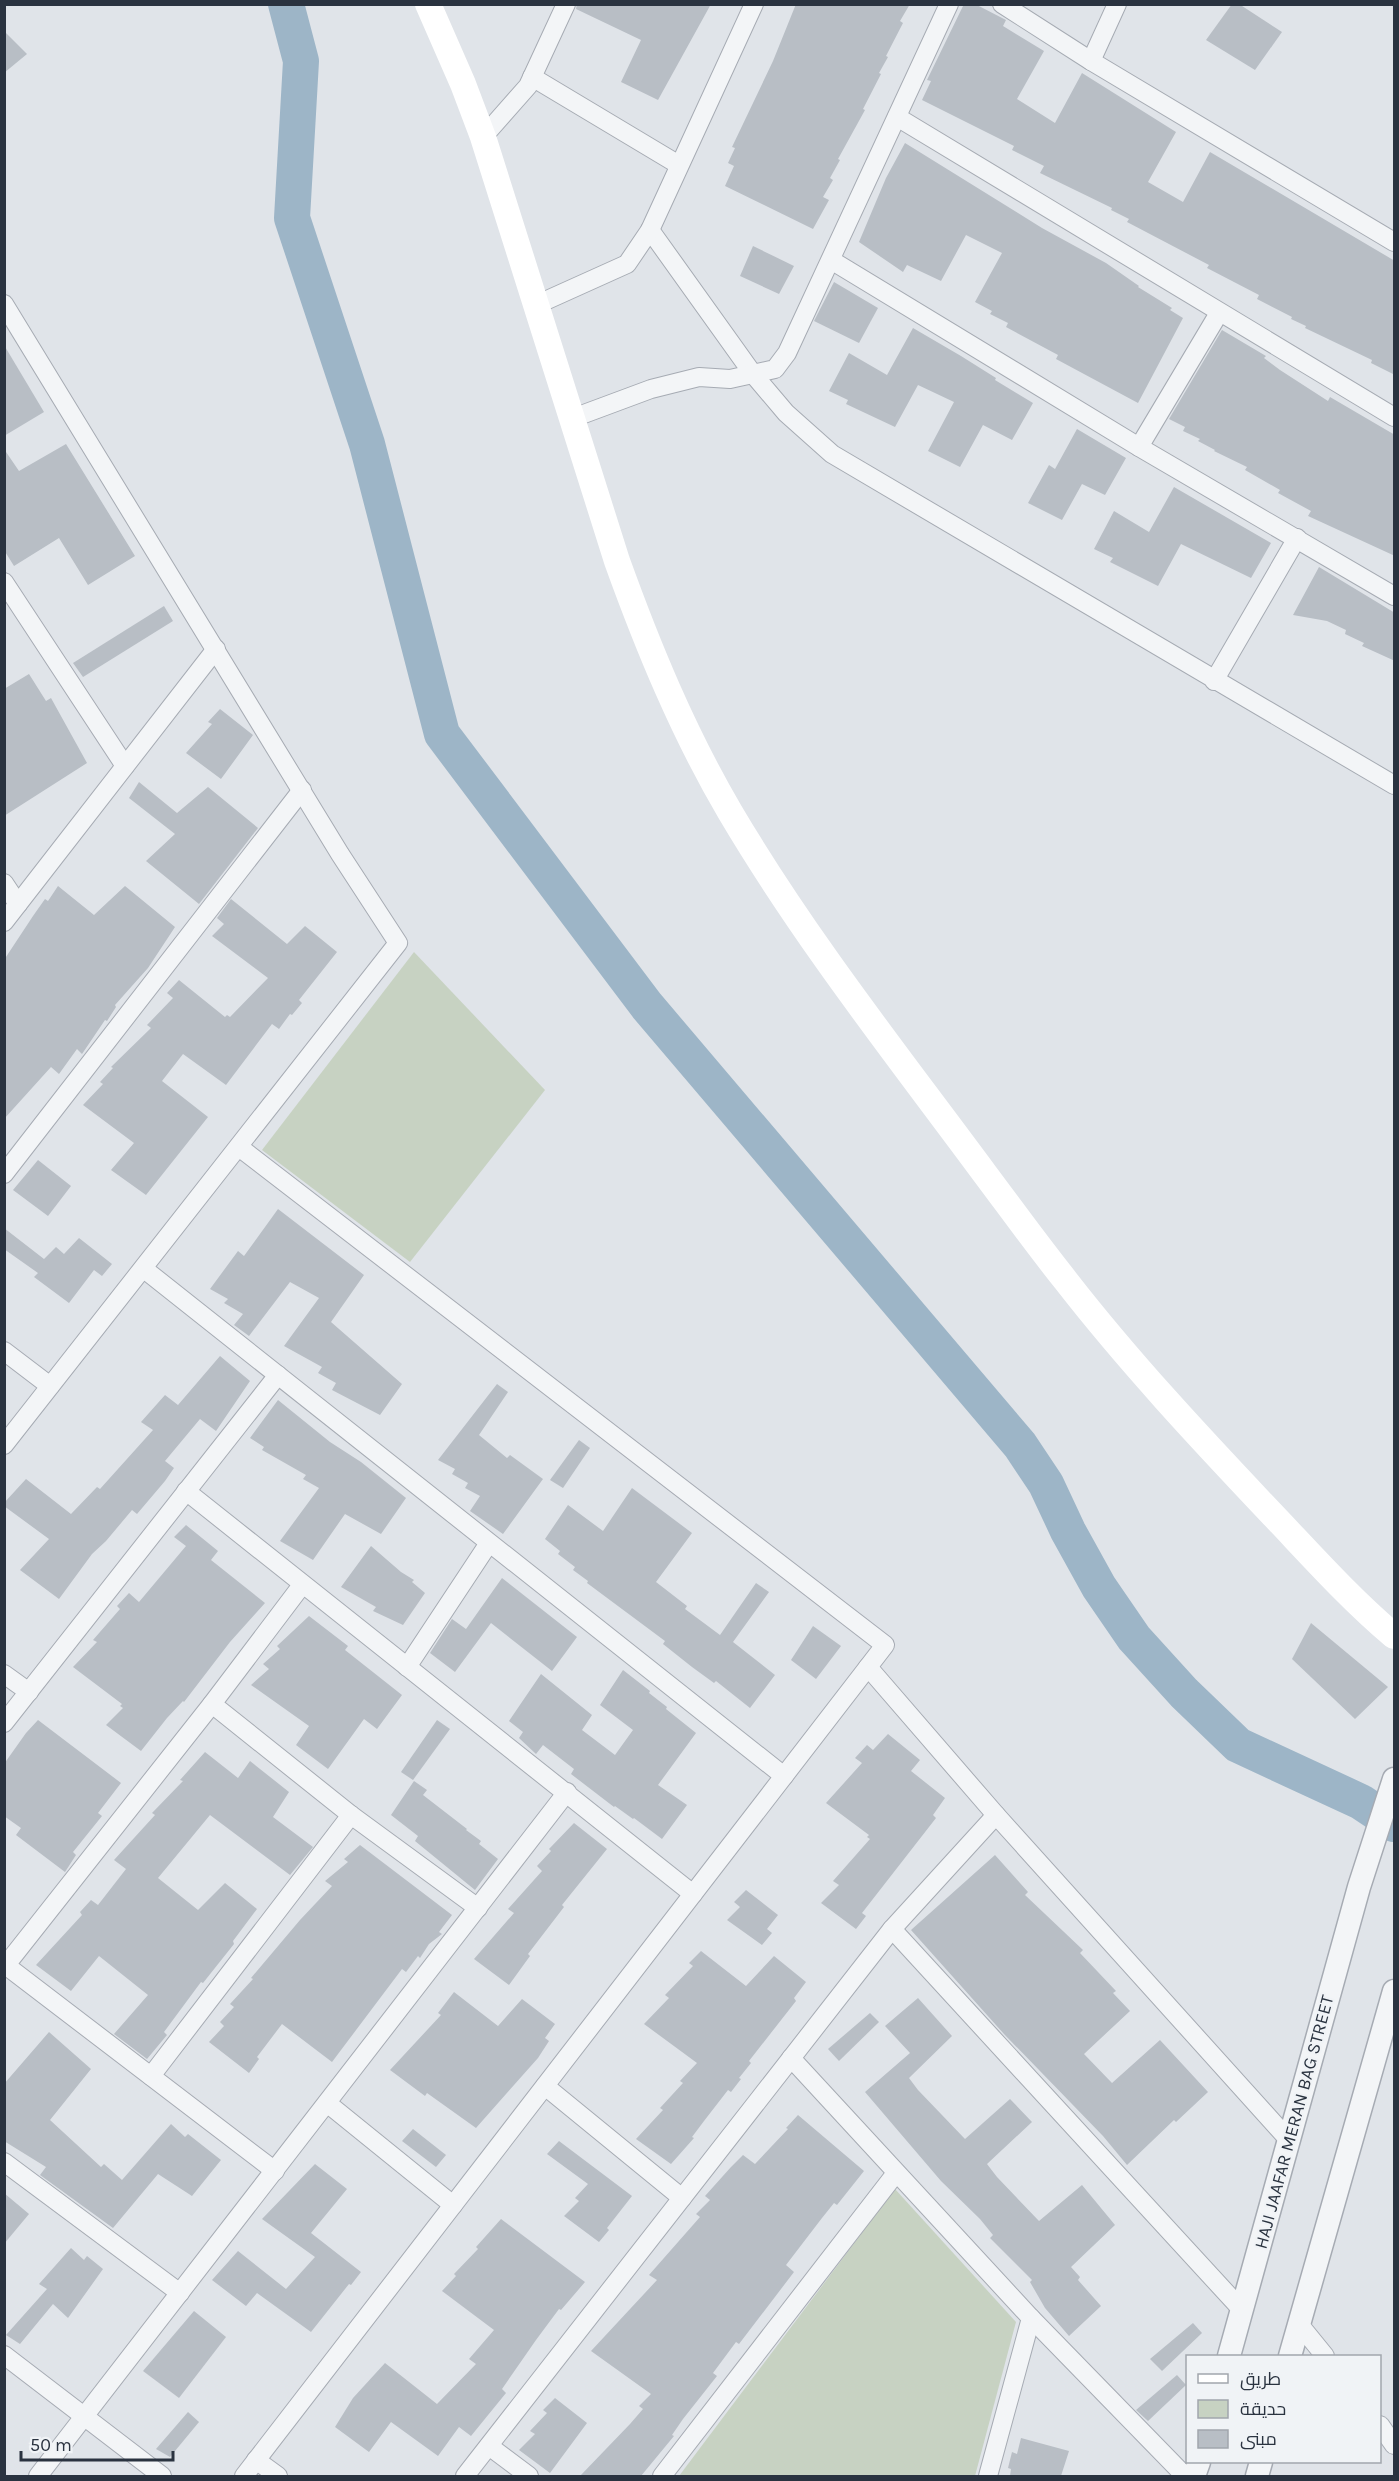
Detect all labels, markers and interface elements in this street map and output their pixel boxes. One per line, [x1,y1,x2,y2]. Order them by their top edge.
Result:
street label: HAJI JAAFAR MERAN BAG STREET [1249,1993,1339,2251]
legend [1186,2355,1381,2463]
text: طريق [1240,2368,1281,2391]
text: حديقة [1240,2398,1286,2420]
scale bar [21,2424,172,2462]
text: مبنى [1240,2428,1277,2450]
text: 50 m [30,2434,72,2456]

